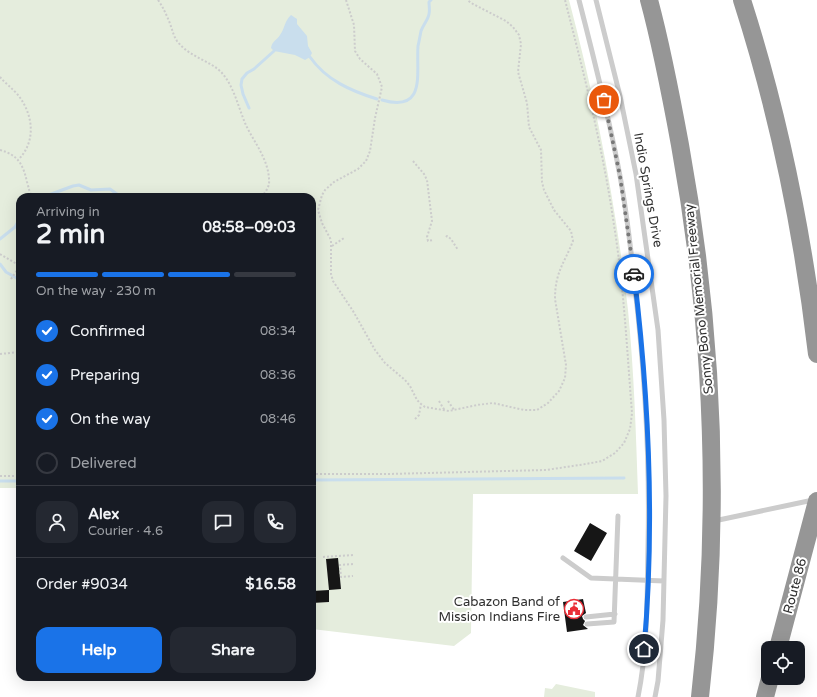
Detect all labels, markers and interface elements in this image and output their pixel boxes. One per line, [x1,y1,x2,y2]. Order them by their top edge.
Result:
pin [587,83,621,117]
icon: bag [593,89,615,111]
street label: Indio Springs Drive [630,131,666,249]
street label: Sonny Bono Memorial Freeway [681,203,717,395]
text: Arriving in [36,204,100,220]
text: 08:58–09:03 [203,218,296,236]
text: 2 min [36,219,105,250]
courier [614,254,654,294]
icon: car [623,263,645,285]
text: On the way · 230 m [36,283,156,299]
icon: check [36,320,58,342]
text: Confirmed [70,322,145,340]
text: 08:34 [260,323,296,339]
icon: check [36,364,58,386]
text: Preparing [70,366,140,384]
text: 08:36 [260,367,296,383]
icon: check [36,408,58,430]
text: On the way [70,410,150,428]
text: 08:46 [260,411,296,427]
text: Delivered [70,454,137,472]
button: person [36,501,78,543]
button: chat [202,501,244,543]
button: phone [254,501,296,543]
text: Alex [88,505,119,523]
text: Courier · 4.6 [88,523,163,539]
street label: Route 86 [780,556,810,616]
text: Order #9034 [36,575,128,593]
text: $16.58 [245,575,296,593]
place label: Cabazon Band of Mission Indians Fire [439,594,560,625]
public building icon: Cabazon Band of Mission Indians Fire [563,598,585,620]
button: Help [36,627,162,673]
button: Share [170,627,296,673]
pin [627,632,661,666]
icon: home [633,638,655,660]
map controls [761,641,805,685]
button: locate [761,641,805,685]

